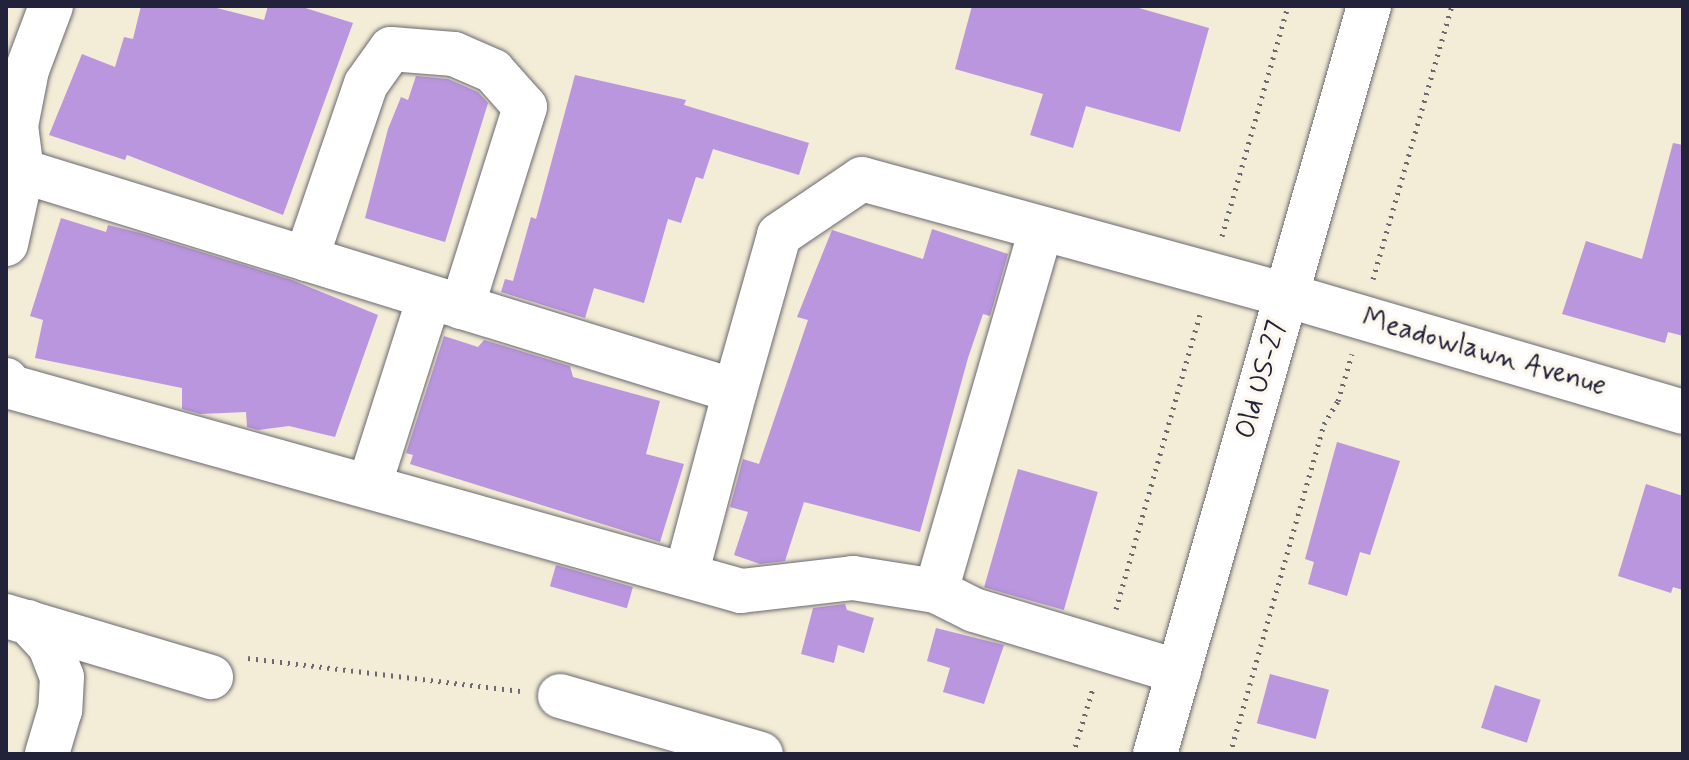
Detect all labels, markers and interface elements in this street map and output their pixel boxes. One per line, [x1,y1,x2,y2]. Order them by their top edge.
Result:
street label: Meadowlawn Avenue [1356,302,1612,404]
street label: Old US-27 [1229,317,1295,443]

